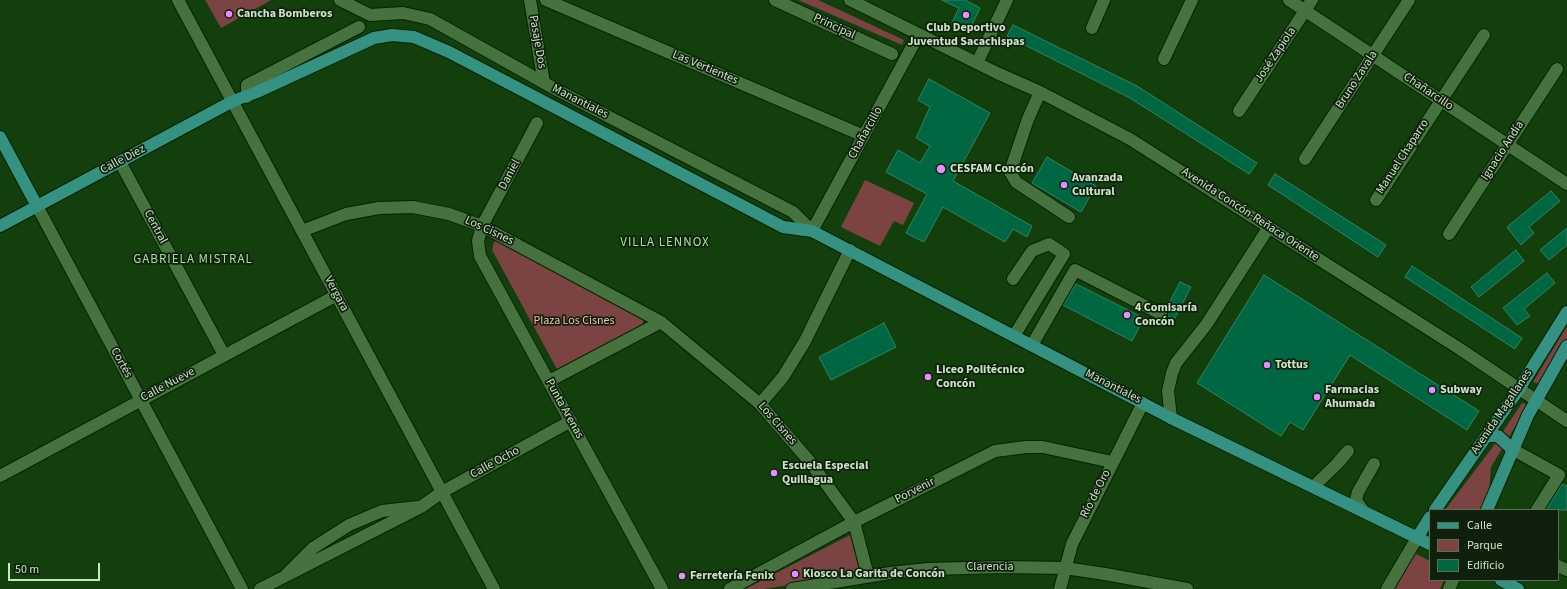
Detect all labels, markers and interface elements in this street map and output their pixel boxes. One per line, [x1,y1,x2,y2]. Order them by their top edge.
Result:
place label: Cancha Bomberos [237,7,332,21]
marker: Cancha Bomberos [224,9,234,19]
marker: Club Deportivo Juventud Sacachispas [961,10,971,20]
street label: Principal [811,11,857,43]
street label: Pasaje Dos [525,14,549,70]
place label: Club Deportivo Juventud Sacachispas [907,21,1025,49]
street label: José Zapiola [1252,25,1300,85]
street label: Las Vertientes [670,48,740,88]
street label: Bruno Zavala [1333,48,1381,112]
street label: Chañarcillo [1400,70,1456,114]
street label: Manantiales [550,82,610,122]
street label: Chañarcillo [846,105,886,161]
street label: Manuel Chaparro [1374,117,1432,197]
street label: Ignacio Andía [1478,119,1528,183]
street label: Calle Diez [98,142,148,178]
street label: Daniel [496,158,524,192]
place label: CESFAM Concón [950,162,1034,176]
marker: CESFAM Concón [935,163,947,175]
street label: Avenida Concón-Reñaca Oriente [1179,165,1321,265]
place label: Avanzada Cultural [1072,171,1123,199]
marker: Avanzada Cultural [1059,180,1069,190]
street label: Central [140,208,170,246]
street label: Los Cisnes [462,213,516,249]
district label: VILLA LENNOX [620,235,710,251]
district label: GABRIELA MISTRAL [133,252,253,268]
street label: Vergara [321,274,351,314]
place label: 4 Comisaría Concón [1135,301,1197,329]
marker: 4 Comisaría Concón [1122,310,1132,320]
park label: Plaza Los Cisnes [533,314,615,328]
street label: Cortés [107,345,135,381]
place label: Tottus [1275,358,1308,372]
marker: Tottus [1262,360,1272,370]
place label: Liceo Politécnico Concón [936,363,1025,391]
street label: Calle Nueve [138,365,198,405]
street label: Manantiales [1083,367,1143,407]
street label: Avenida Magallanes [1468,367,1536,457]
marker: Liceo Politécnico Concón [923,372,933,382]
street label: Punta Arenas [542,377,586,441]
place label: Farmacias Ahumada [1325,383,1379,411]
place label: Subway [1440,383,1482,397]
marker: Subway [1427,385,1437,395]
marker: Farmacias Ahumada [1312,392,1322,402]
street label: Los Cisnes [755,400,799,448]
street label: Calle Ocho [468,444,522,482]
place label: Escuela Especial Quillagua [782,459,868,487]
street label: Río de Oro [1078,467,1114,521]
marker: Escuela Especial Quillagua [769,468,779,478]
street label: Porvenir [893,475,937,507]
legend [1429,509,1559,581]
text: Calle [1467,517,1492,534]
text: Parque [1467,537,1503,554]
scale bar [10,555,102,581]
text: Edificio [1467,557,1504,574]
street label: Clarencia [967,560,1013,574]
text: 50 m [15,561,39,578]
place label: Kiosco La Garita de Concón [803,567,945,581]
place label: Ferretería Fenix [690,569,774,583]
marker: Kiosco La Garita de Concón [790,569,800,579]
marker: Ferretería Fenix [677,571,687,581]

